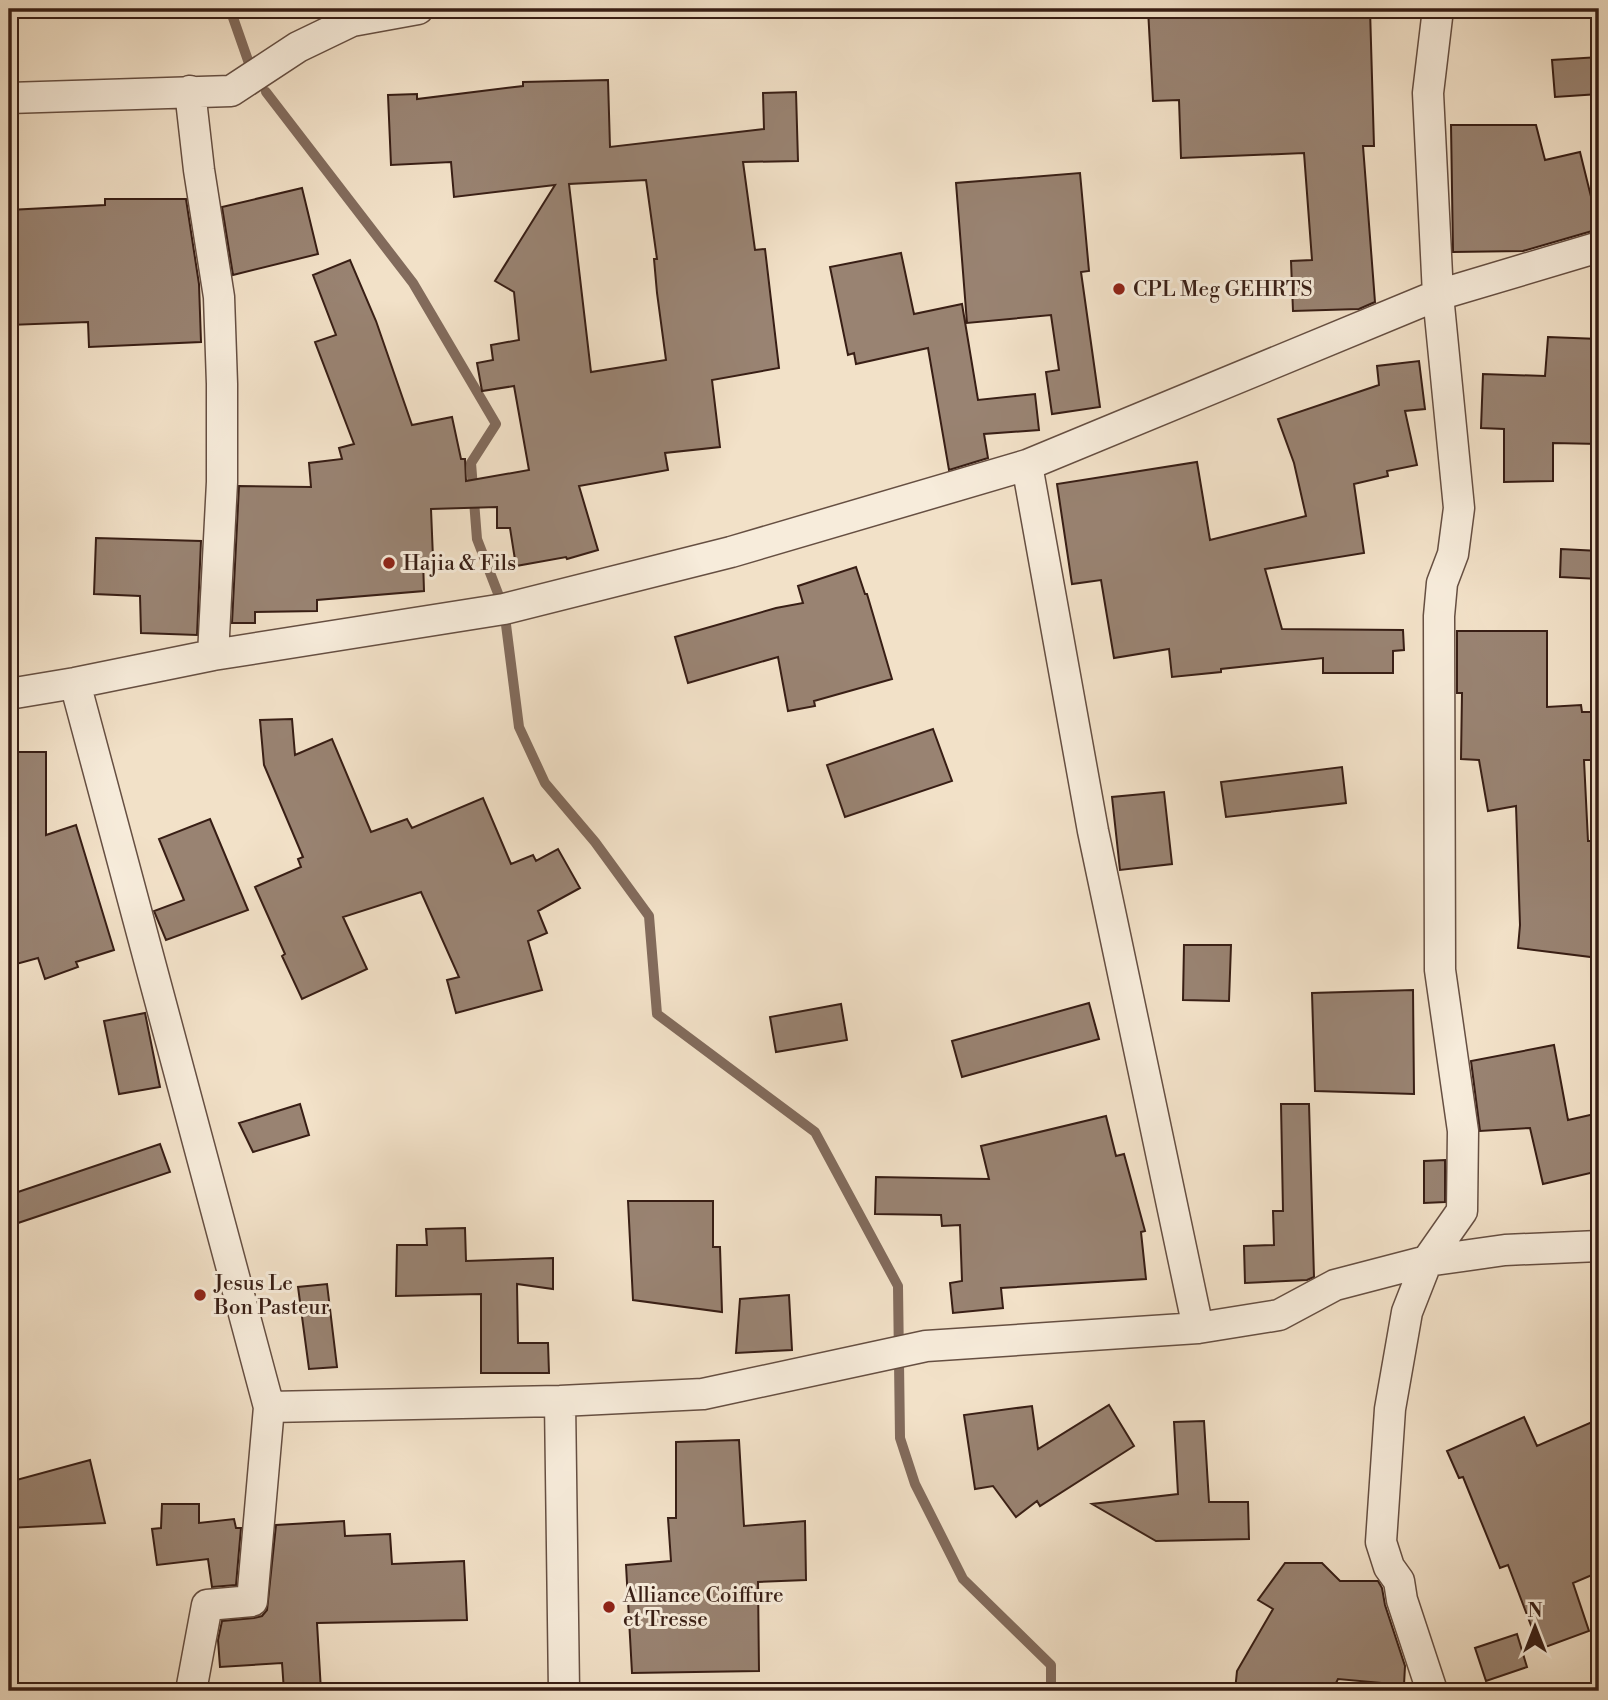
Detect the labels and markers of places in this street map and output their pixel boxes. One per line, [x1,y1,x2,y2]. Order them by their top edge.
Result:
place label: CPL Meg GEHRTS [1133,277,1313,303]
marker: CPL Meg GEHRTS [1111,281,1127,297]
place label: Hajia & Fils [403,551,516,577]
marker: Hajia & Fils [381,555,397,571]
place label: Jesus Le Bon Pasteur [213,1271,330,1321]
marker: Jesus Le Bon Pasteur [192,1287,208,1303]
place label: Alliance Coiffure et Tresse [622,1583,784,1633]
marker: Alliance Coiffure et Tresse [601,1599,617,1615]

